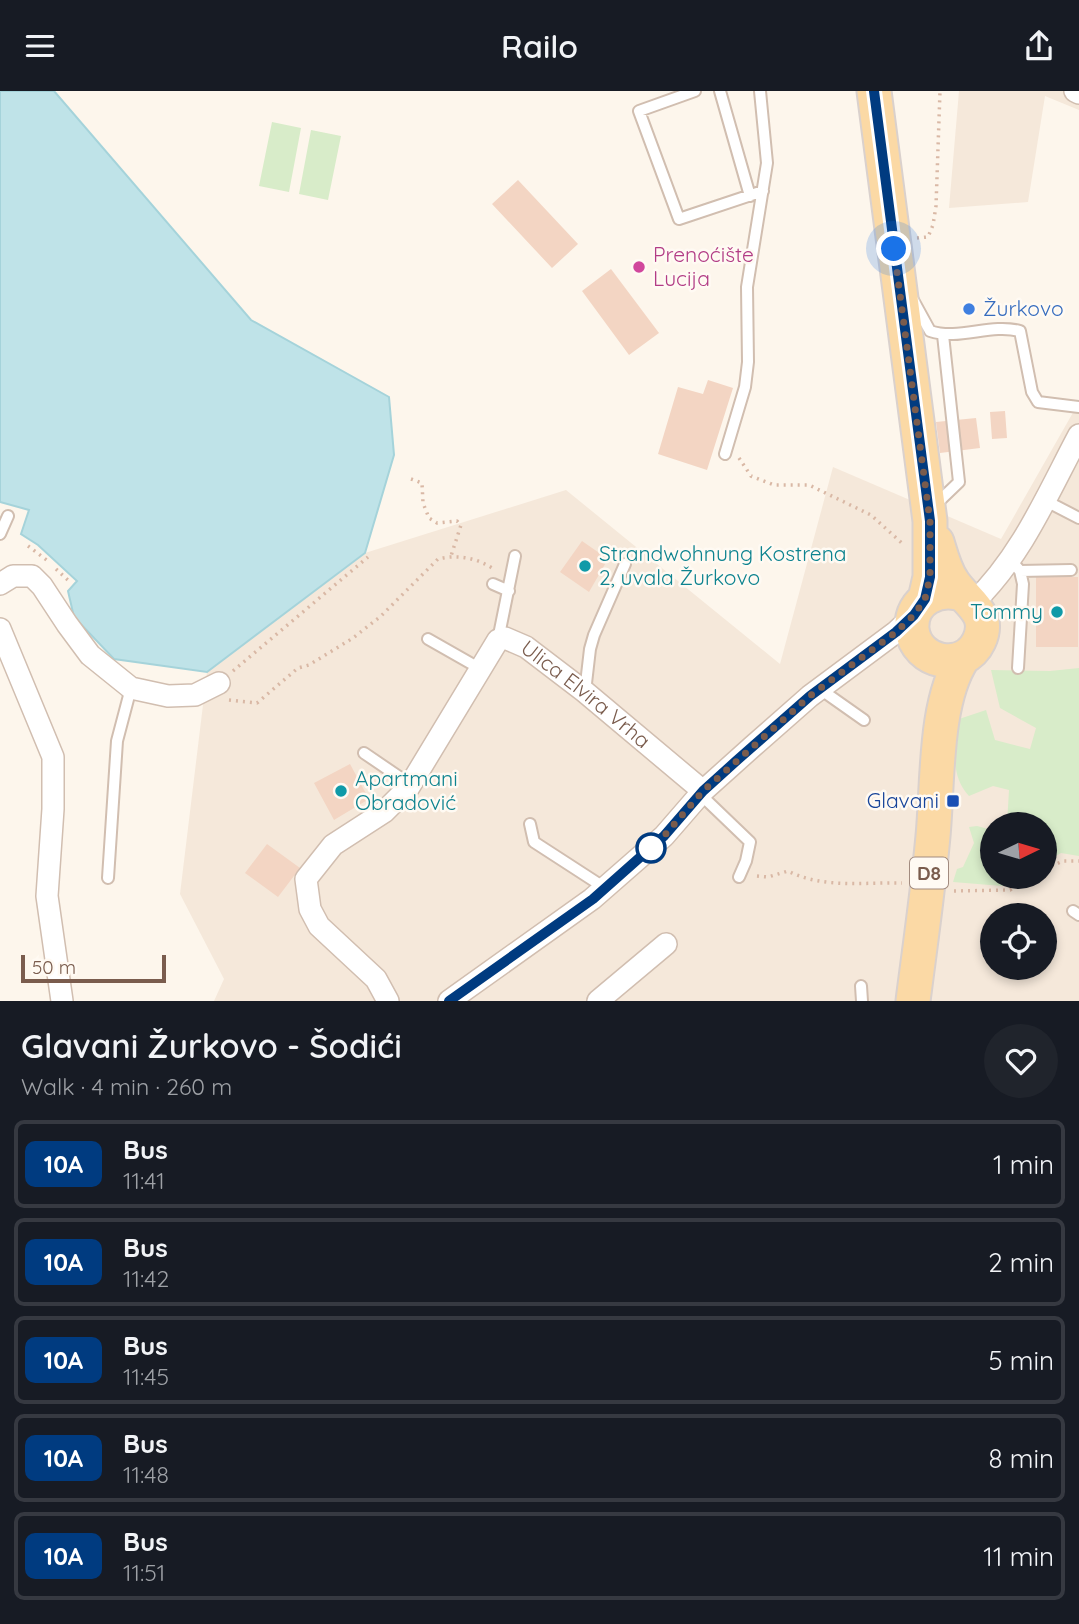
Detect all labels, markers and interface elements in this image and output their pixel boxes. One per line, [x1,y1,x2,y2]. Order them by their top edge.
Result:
text: Railo [501,26,578,66]
icon: menu [21,27,59,65]
icon: share [1020,27,1058,65]
your location [876,231,911,266]
place label: Prenoćište Lucija [653,241,754,291]
marker: Prenoćište Lucija [631,259,647,275]
place label: Žurkovo [983,295,1064,321]
marker: Žurkovo [961,301,977,317]
place label: Strandwohnung Kostrena 2, uvala Žurkovo [599,540,847,590]
marker: Strandwohnung Kostrena 2, uvala Žurkovo [577,558,593,574]
place label: Tommy [970,598,1043,624]
marker: Tommy [1049,604,1065,620]
street label: Ulica Elvira Vrha [516,634,656,753]
place label: Apartmani Obradović [355,765,458,815]
marker: Apartmani Obradović [333,783,349,799]
place label: Glavani [867,787,939,813]
marker: Glavani [945,793,961,809]
north arrow [980,812,1057,889]
map controls [980,812,1057,980]
unlabelled marker [636,833,666,863]
road number: D8 [910,857,948,888]
button: locate [980,903,1057,980]
scale bar [21,952,166,984]
text: 50 m [32,955,76,979]
button: heart [984,1024,1058,1098]
text: Glavani Žurkovo - Šodići [21,1025,402,1066]
text: Walk · 4 min · 260 m [21,1072,232,1101]
text: Bus [123,1133,168,1166]
text: 1 min [993,1148,1054,1181]
text: 10A [44,1149,83,1179]
text: 11:41 [123,1166,165,1195]
text: Bus [123,1231,168,1264]
text: 2 min [988,1246,1054,1279]
text: 10A [44,1247,83,1277]
text: 11:42 [123,1264,169,1293]
text: Bus [123,1329,168,1362]
text: 5 min [988,1344,1054,1377]
text: 10A [44,1345,83,1375]
text: 11:45 [123,1362,169,1391]
text: Bus [123,1427,168,1460]
text: 8 min [989,1442,1054,1475]
text: 10A [44,1443,83,1473]
text: 11:48 [123,1460,169,1489]
text: Bus [123,1525,168,1558]
text: 11 min [983,1540,1054,1573]
text: 10A [44,1541,83,1571]
text: 11:51 [123,1558,165,1587]

